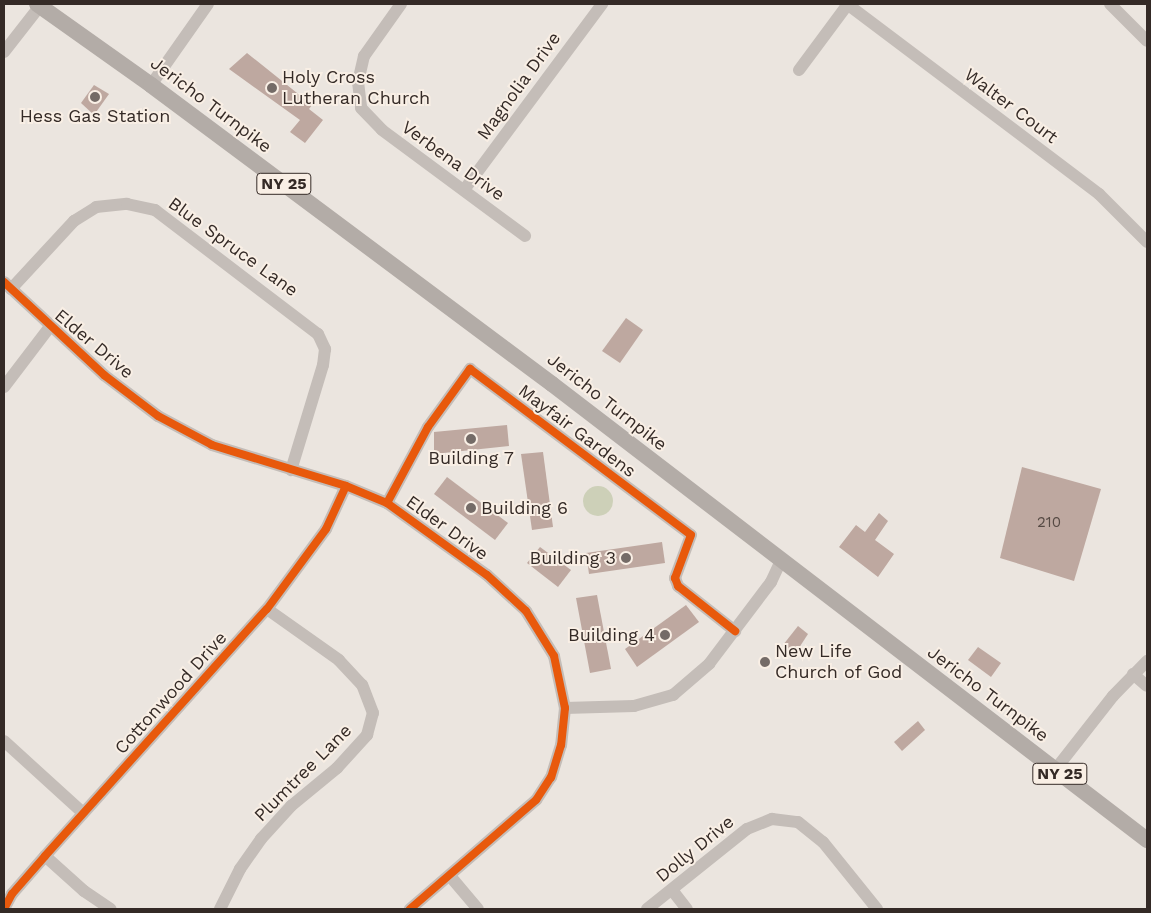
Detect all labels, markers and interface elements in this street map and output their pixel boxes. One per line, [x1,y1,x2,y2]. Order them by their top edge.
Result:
street label: Magnolia Drive [473,28,565,144]
street label: Jericho Turnpike [146,52,276,158]
street label: Walter Court [960,64,1062,148]
place label: Holy Cross Lutheran Church [282,67,430,110]
marker: Holy Cross Lutheran Church [266,82,278,94]
marker: Hess Gas Station [89,91,101,103]
place label: Hess Gas Station [20,105,170,127]
street label: Verbena Drive [397,116,509,206]
road number: NY 25 [255,170,313,198]
street label: Blue Spruce Lane [164,193,302,301]
street label: Elder Drive [50,305,138,383]
street label: Jericho Turnpike [543,348,671,456]
street label: Mayfair Gardens [514,380,640,482]
marker: Building 7 [465,433,477,445]
place label: Building 7 [428,447,514,469]
street label: Elder Drive [401,491,493,565]
place label: Building 6 [481,497,568,519]
marker: Building 6 [465,502,477,514]
house number: 210 [1037,514,1061,532]
place label: Building 3 [529,547,616,569]
marker: Building 3 [620,552,632,564]
place label: Building 4 [568,624,655,646]
street label: Cottonwood Drive [110,627,232,759]
marker: Building 4 [659,629,671,641]
place label: New Life Church of God [775,641,903,684]
street label: Jericho Turnpike [923,641,1053,747]
marker: New Life Church of God [759,656,771,668]
street label: Plumtree Lane [250,720,356,826]
road number: NY 25 [1031,761,1089,788]
street label: Dolly Drive [651,811,739,887]

